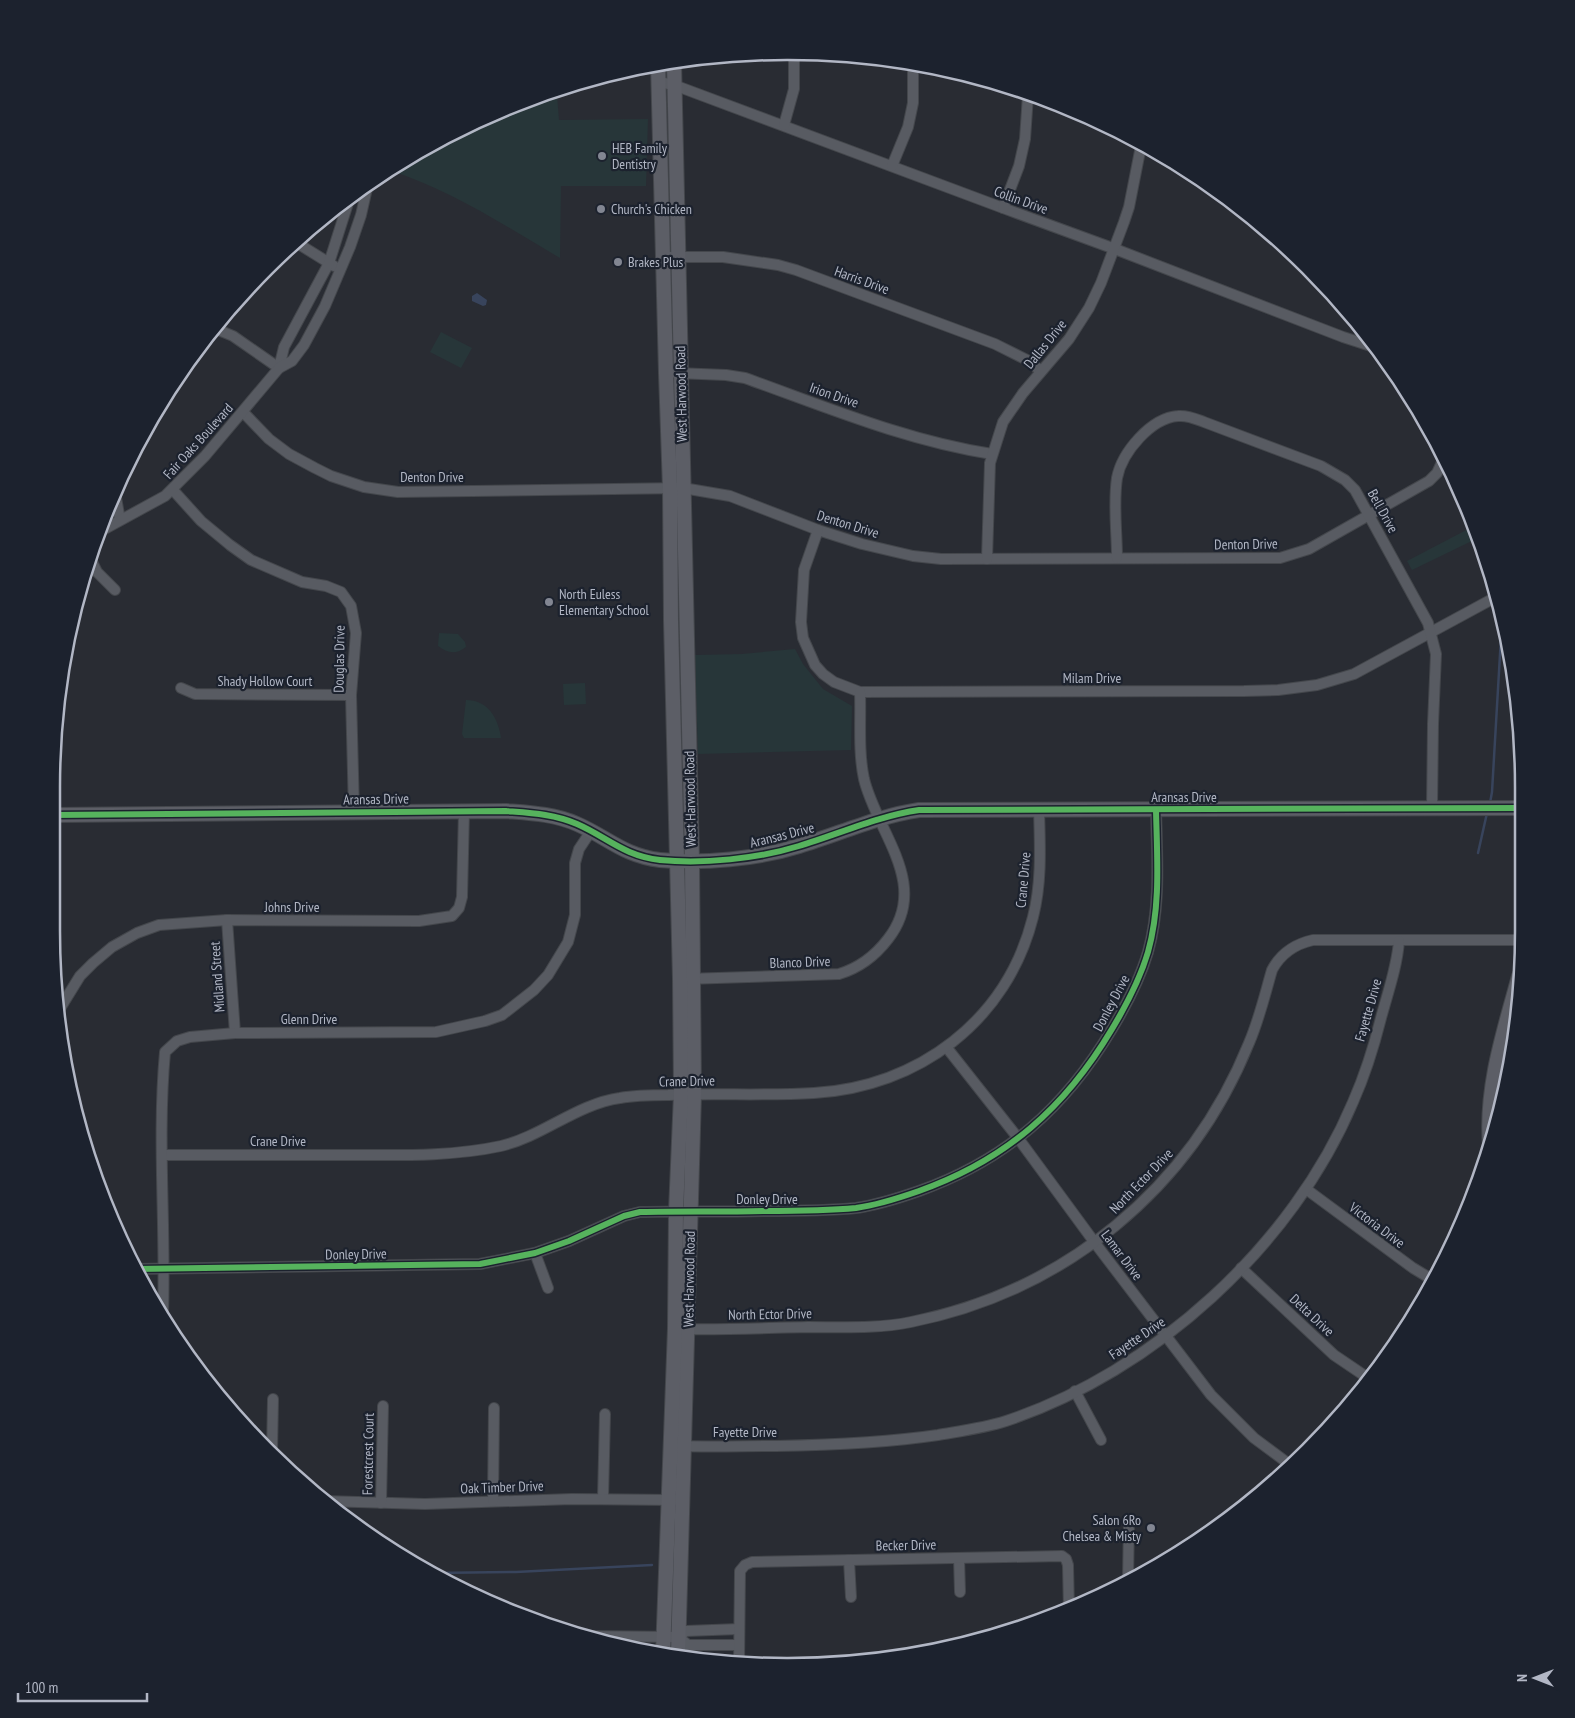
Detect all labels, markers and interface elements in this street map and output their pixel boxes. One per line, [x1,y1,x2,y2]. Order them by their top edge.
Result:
place label: HEB Family Dentistry [612,139,668,173]
marker: HEB Family Dentistry [596,150,608,162]
street label: Collin Drive [992,182,1051,218]
place label: Church's Chicken [611,200,692,218]
marker: Church's Chicken [595,203,607,215]
place label: Brakes Plus [628,253,683,271]
marker: Brakes Plus [612,256,624,268]
street label: Harris Drive [832,262,892,298]
street label: Dallas Drive [1020,316,1070,372]
street label: West Harwood Road [671,346,691,442]
street label: Irion Drive [807,378,861,412]
street label: Fair Oaks Boulevard [159,399,237,483]
street label: Denton Drive [400,468,464,486]
street label: Bell Drive [1364,486,1402,536]
street label: Denton Drive [815,506,881,542]
street label: Denton Drive [1214,534,1278,554]
place label: North Euless Elementary School [559,585,649,619]
marker: North Euless Elementary School [543,596,555,608]
street label: Douglas Drive [329,625,349,693]
street label: Milam Drive [1063,669,1121,687]
street label: Shady Hollow Court [218,672,313,690]
street label: West Harwood Road [680,751,700,847]
street label: Aransas Drive [1151,788,1217,806]
street label: Aransas Drive [343,789,409,809]
street label: Aransas Drive [748,818,816,852]
street label: Crane Drive [1012,851,1034,909]
street label: Johns Drive [264,898,320,916]
street label: Midland Street [206,941,228,1013]
street label: Blanco Drive [769,952,831,972]
street label: Donley Drive [1089,971,1134,1034]
street label: Fayette Drive [1350,976,1386,1043]
street label: Glenn Drive [281,1010,338,1028]
street label: Crane Drive [659,1072,715,1090]
street label: Crane Drive [250,1132,306,1150]
street label: North Ector Drive [1105,1144,1177,1217]
street label: Donley Drive [736,1190,798,1208]
street label: Victoria Drive [1345,1198,1409,1252]
street label: Lamar Drive [1097,1226,1147,1284]
street label: West Harwood Road [679,1231,699,1327]
street label: Donley Drive [325,1244,387,1264]
street label: Delta Drive [1286,1290,1338,1340]
street label: North Ector Drive [728,1304,812,1324]
street label: Fayette Drive [1105,1312,1169,1363]
street label: Forestcrest Court [358,1413,378,1495]
street label: Fayette Drive [713,1423,777,1441]
street label: Oak Timber Drive [460,1477,544,1497]
place label: Salon 6Ro Chelsea & Misty [1062,1511,1142,1545]
marker: Salon 6Ro Chelsea & Misty [1145,1522,1157,1534]
street label: Becker Drive [876,1535,937,1555]
north arrow [1510,1653,1560,1703]
scale bar [18,1670,146,1702]
text: N [1513,1674,1531,1682]
text: 100 m [25,1678,58,1697]

